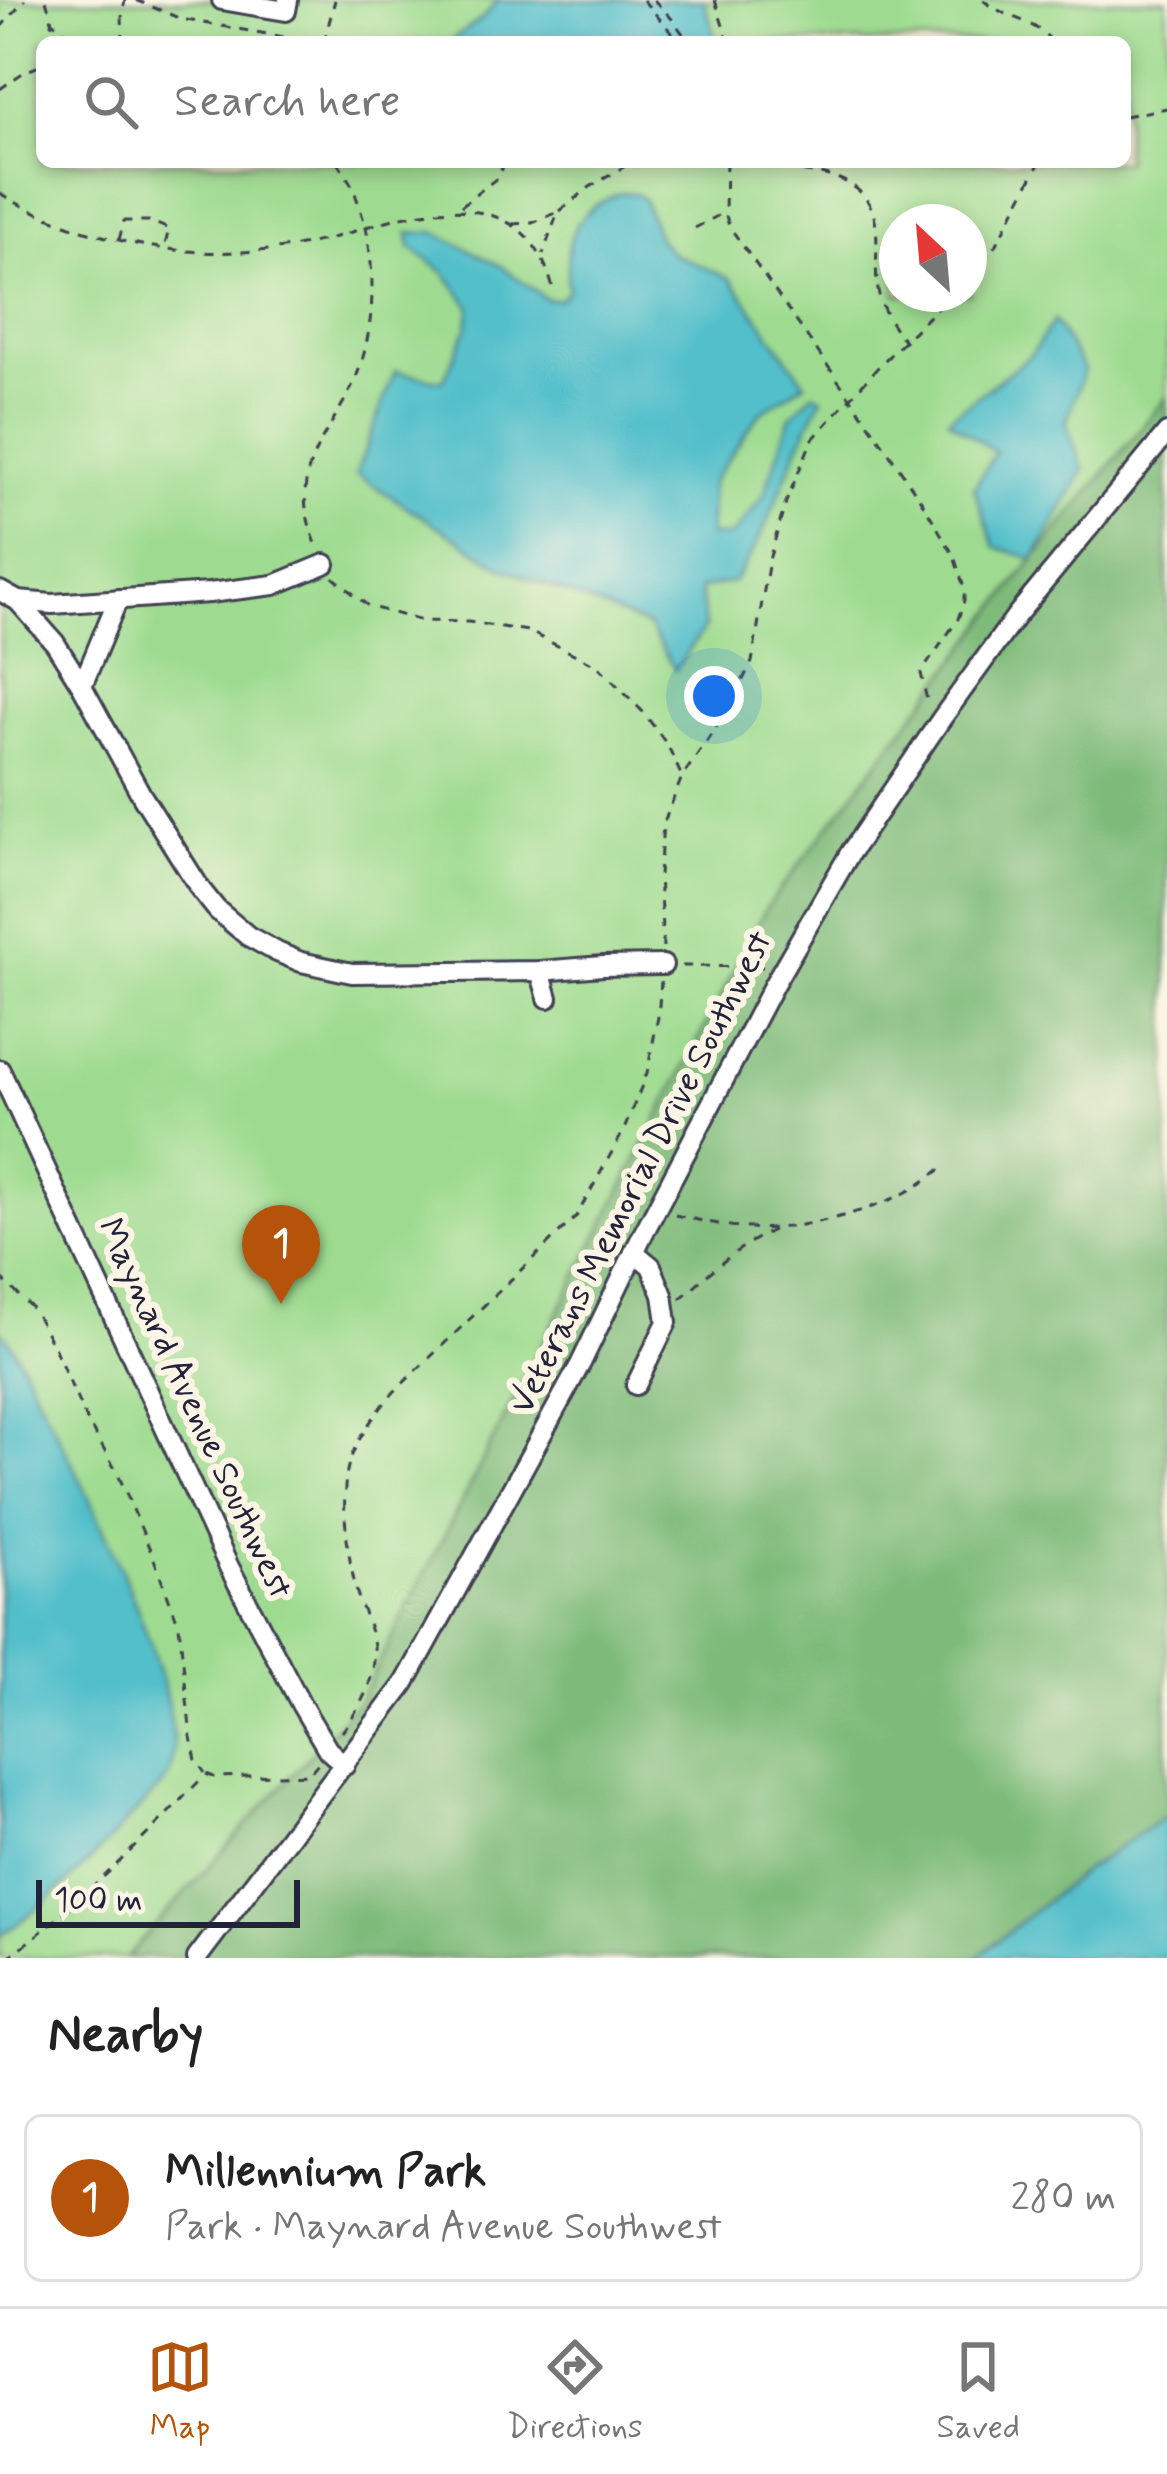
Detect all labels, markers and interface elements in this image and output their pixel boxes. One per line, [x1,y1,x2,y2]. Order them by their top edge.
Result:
search box [36,36,1131,168]
icon: search [78,69,144,135]
text: Search here [174,73,401,132]
north arrow [879,204,987,312]
your location [684,666,744,726]
street label: Veterans Memorial Drive Southwest [499,923,785,1423]
pin: 1 [242,1205,320,1304]
street label: Maynard Avenue Southwest [85,1211,303,1607]
scale bar [36,1874,300,1927]
text: 100 m [54,1879,143,1923]
text: Nearby [48,2003,203,2069]
text: Millennium Park [165,2143,486,2202]
text: 1 [81,2173,99,2224]
text: 280 m [1011,2173,1116,2224]
text: Park · Maynard Avenue Southwest [165,2202,722,2253]
tab: Map [147,2334,213,2450]
tab: Directions [507,2334,643,2450]
tab: Saved [937,2334,1020,2450]

